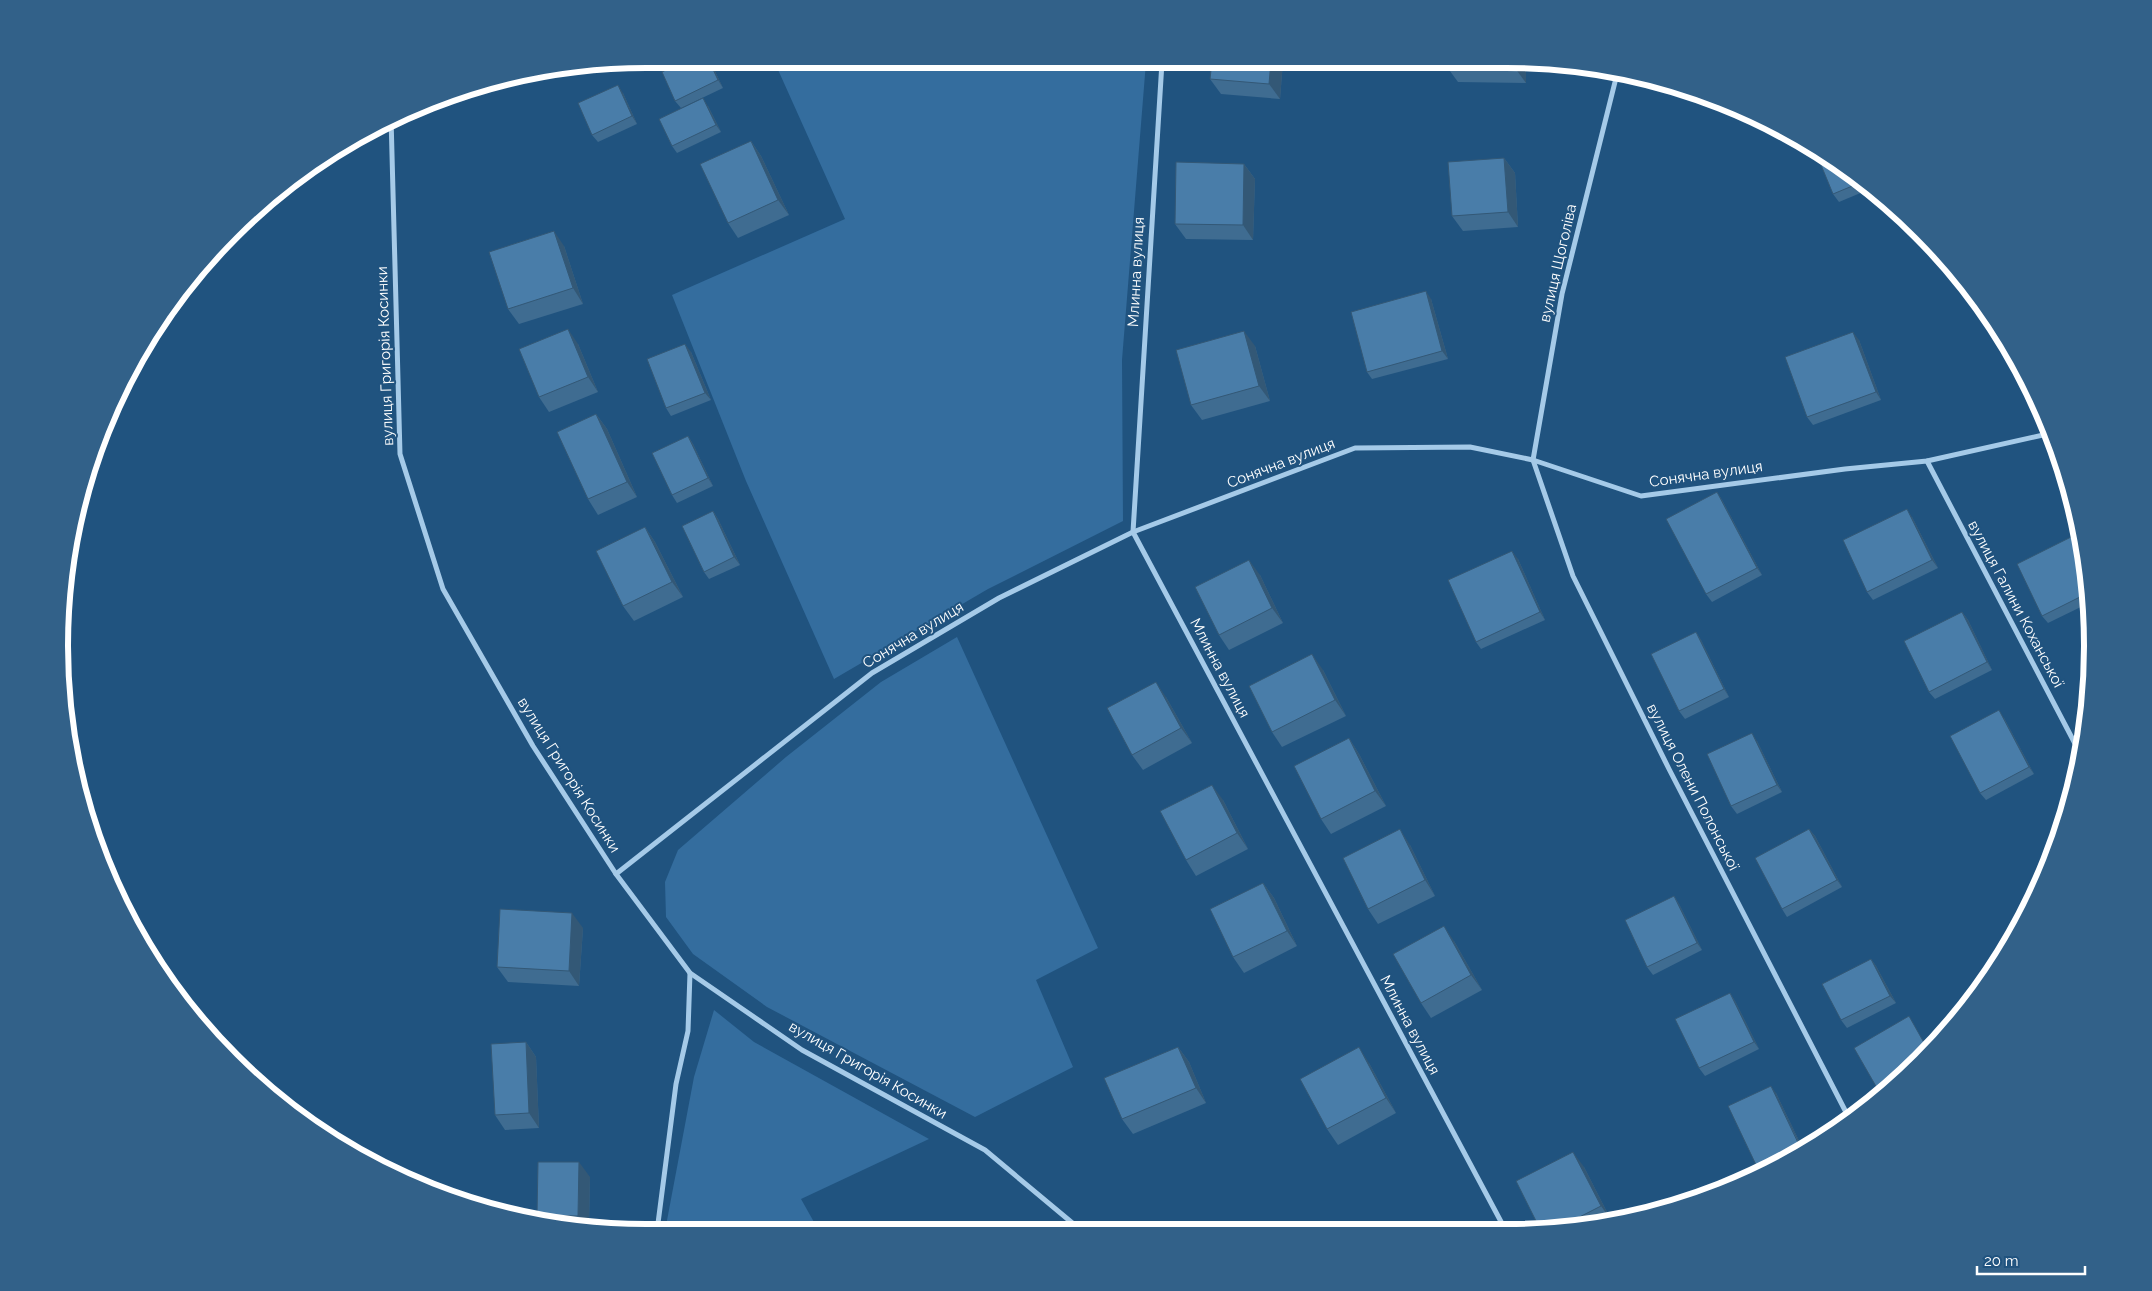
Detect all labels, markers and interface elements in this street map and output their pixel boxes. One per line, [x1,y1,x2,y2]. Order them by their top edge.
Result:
street label: вулиця Щоголіва [1536,202,1580,324]
street label: Млинна вулиця [1124,217,1148,327]
street label: вулиця Григорія Косинки [373,266,397,446]
street label: Сонячна вулиця [1224,434,1338,492]
street label: Сонячна вулиця [1648,457,1764,491]
street label: вулиця Галини Коханської [1964,518,2068,691]
street label: Сонячна вулиця [859,598,967,672]
street label: Млинна вулиця [1186,615,1254,721]
street label: вулиця Григорія Косинки [514,694,624,856]
street label: вулиця Олени Полонської [1643,701,1743,874]
street label: Млинна вулиця [1376,972,1444,1078]
street label: вулиця Григорія Косинки [786,1017,950,1123]
scale bar [1977,1244,2084,1276]
text: 20 m [1984,1252,2019,1270]

